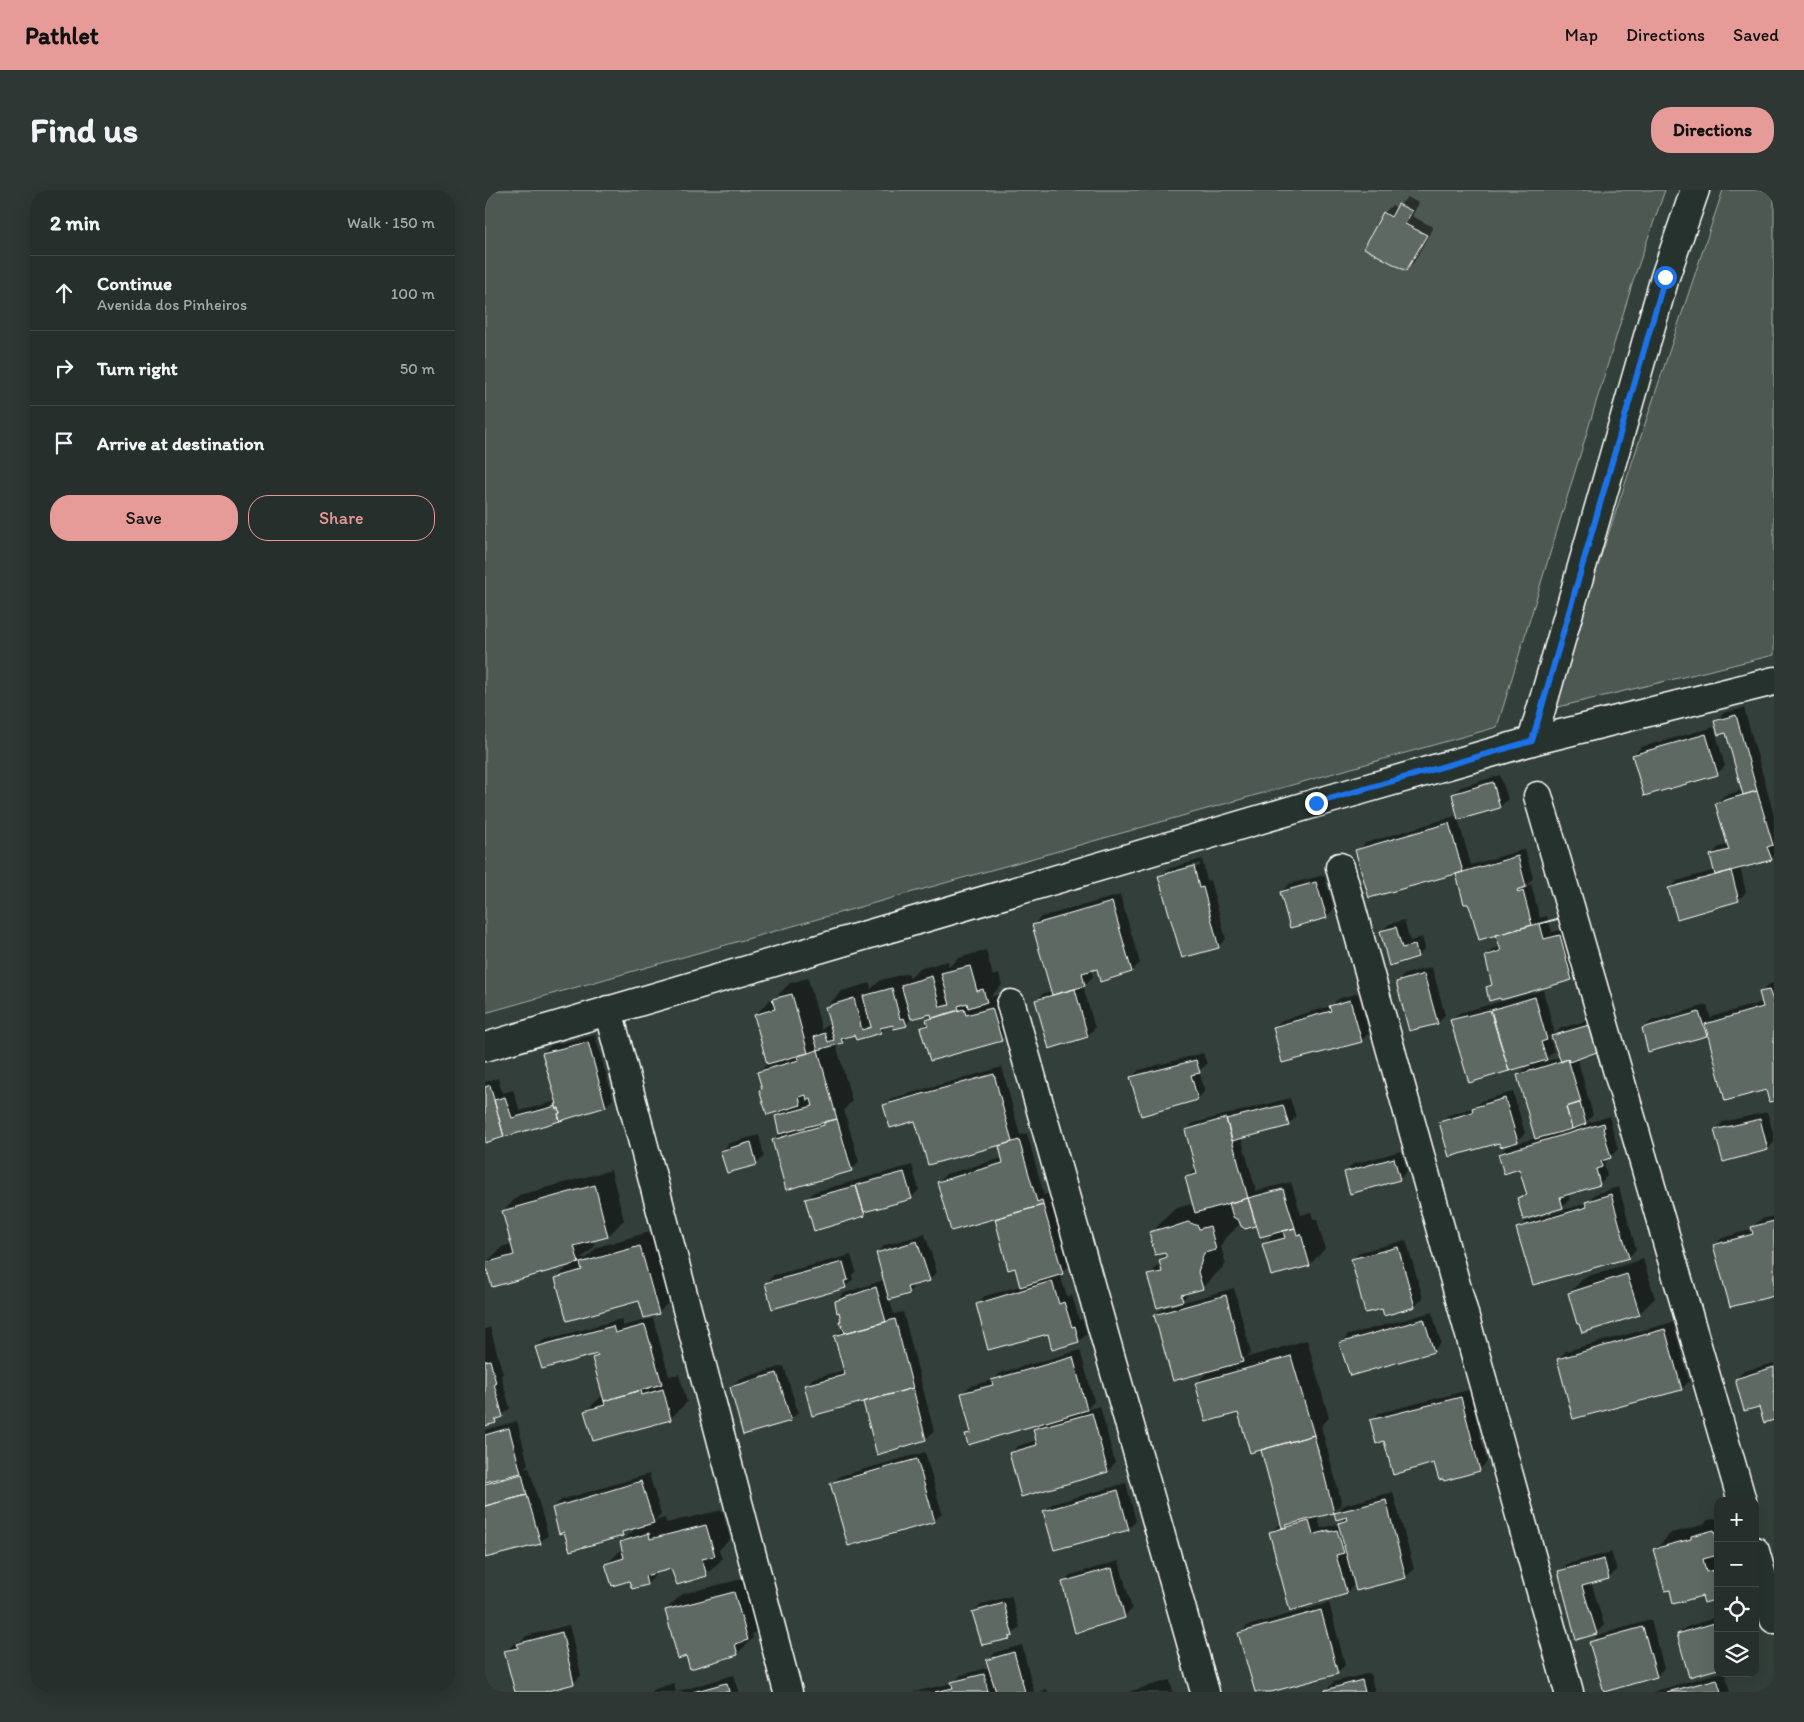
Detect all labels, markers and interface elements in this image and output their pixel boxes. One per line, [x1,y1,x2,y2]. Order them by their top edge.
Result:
text: Pathlet [25,21,99,50]
text: Map [1565,24,1598,46]
text: Directions [1626,24,1705,46]
text: Saved [1733,24,1779,46]
button: Directions [1651,107,1774,153]
text: Find us [30,109,138,151]
text: 2 min [50,210,100,235]
text: Walk · 150 m [347,213,435,232]
route start [1654,266,1677,289]
text: Continue [97,272,172,295]
icon: ahead [50,279,78,307]
text: 100 m [391,284,435,303]
text: Avenida dos Pinheiros [97,295,247,314]
icon: right [50,354,78,382]
text: Turn right [97,357,178,380]
text: 50 m [400,359,435,378]
icon: arrive [50,429,78,457]
text: Arrive at destination [97,432,264,455]
button: Save [50,495,238,541]
button: Share [248,495,435,541]
route end [1305,792,1328,815]
map controls [1714,1497,1759,1677]
button: + [1714,1497,1759,1542]
button: − [1714,1542,1759,1587]
button: locate [1714,1587,1759,1632]
button: layers [1714,1632,1759,1677]

